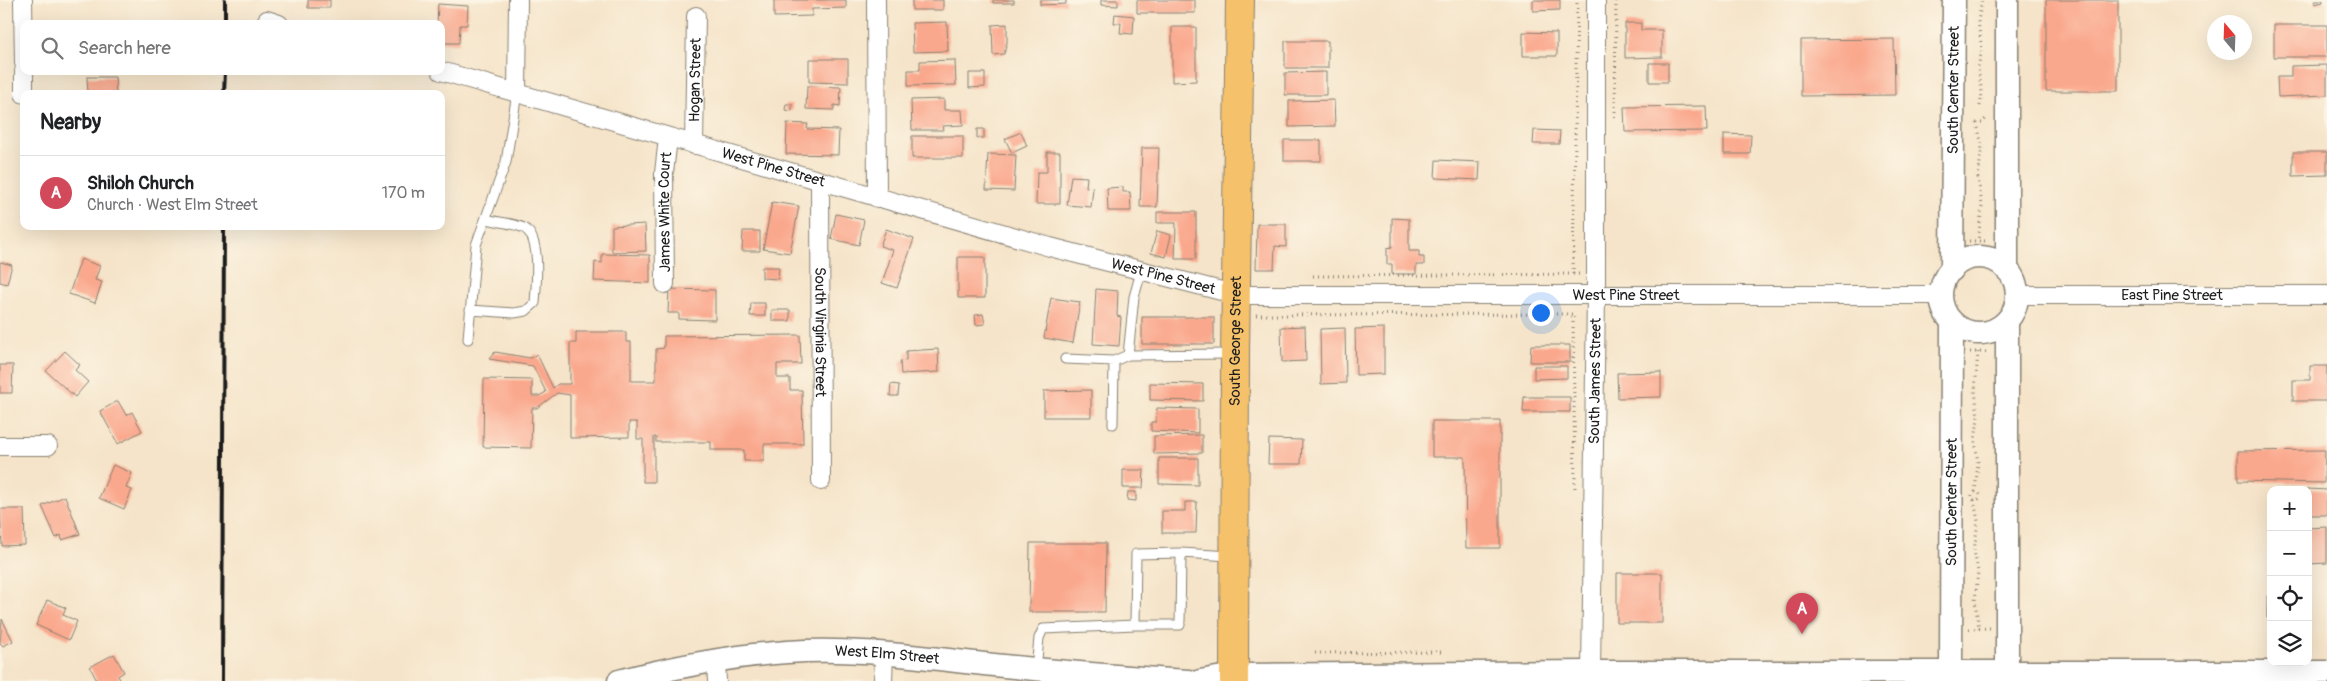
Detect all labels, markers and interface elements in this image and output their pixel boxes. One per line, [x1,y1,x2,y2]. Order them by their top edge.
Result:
north arrow [2207,15,2252,60]
search box [20,20,445,75]
street label: South Center Street [1943,25,1963,154]
icon: search [38,34,66,62]
text: Search here [78,36,171,60]
street label: Hogan Street [685,37,705,122]
text: Nearby [40,109,101,136]
street label: West Pine Street [719,143,828,191]
street label: James White Court [654,150,676,272]
text: Shiloh Church [87,171,194,195]
text: A [51,183,61,203]
text: 170 m [382,183,425,203]
text: Church · West Elm Street [87,195,258,215]
street label: West Pine Street [1109,254,1218,299]
street label: South Virginia Street [811,267,830,398]
street label: South George Street [1225,275,1246,406]
street label: West Pine Street [1573,286,1680,305]
street label: East Pine Street [2121,286,2224,305]
your location [1528,300,1554,326]
street label: South James Street [1585,317,1605,444]
street label: South Center Street [1942,437,1961,566]
map controls [2267,486,2312,666]
button: + [2267,486,2312,531]
button: − [2267,531,2312,576]
button: locate [2267,576,2312,621]
pin: A [1786,593,1818,634]
button: layers [2267,621,2312,666]
street label: West Elm Street [835,641,941,669]

